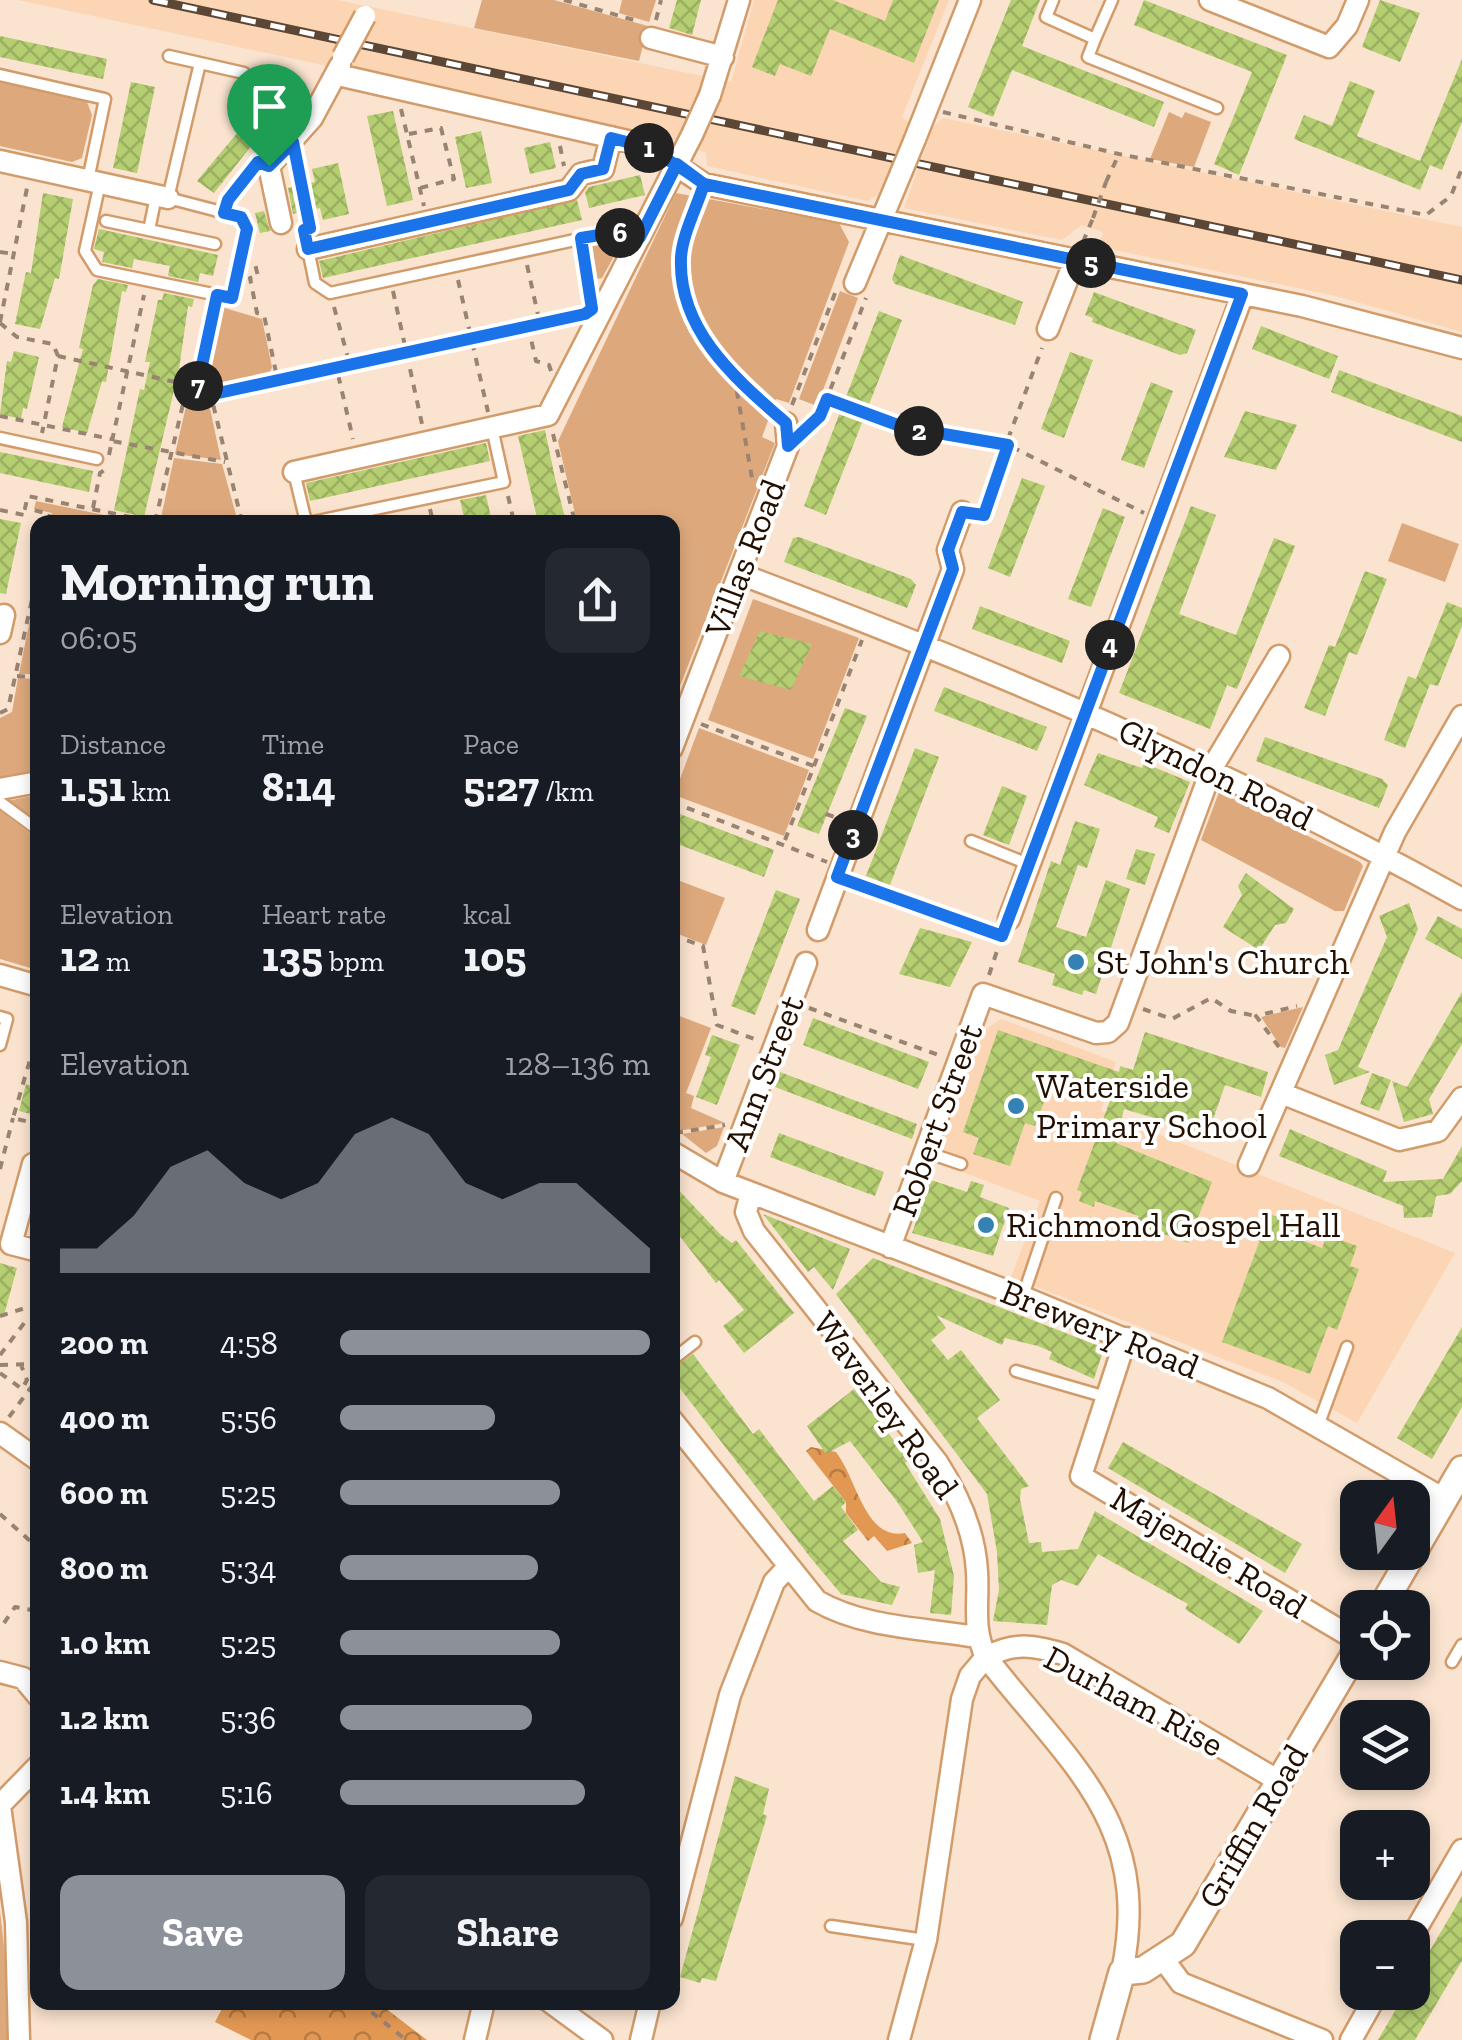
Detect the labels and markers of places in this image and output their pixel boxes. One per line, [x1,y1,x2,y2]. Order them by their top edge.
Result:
pin [227,64,312,167]
pin: 1 [624,123,674,173]
pin: 6 [595,208,645,258]
pin: 5 [1066,238,1116,288]
pin: 7 [173,361,223,411]
pin: 2 [894,406,944,456]
pin: 4 [1085,620,1135,670]
pin: 3 [828,810,878,860]
place label: St John's Church [1096,941,1350,983]
marker: St John's Church [1065,951,1087,973]
place label: Waterside Primary School [1036,1065,1267,1147]
marker: Waterside Primary School [1005,1095,1027,1117]
place label: Richmond Gospel Hall [1006,1204,1341,1246]
marker: Richmond Gospel Hall [975,1214,997,1236]

